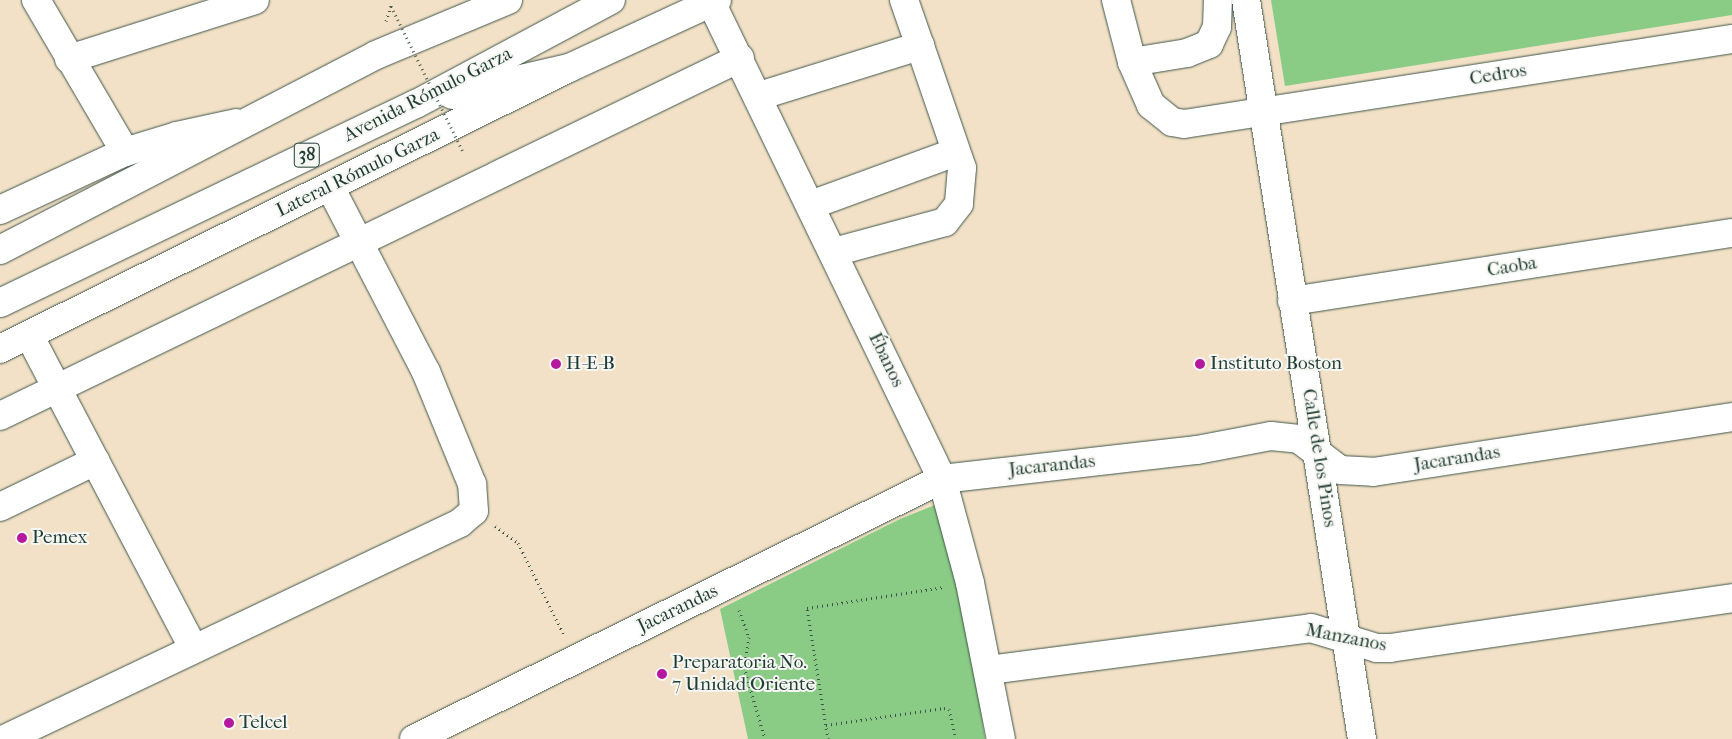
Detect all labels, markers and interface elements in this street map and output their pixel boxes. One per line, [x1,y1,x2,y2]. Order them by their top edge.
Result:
street label: Avenida Rómulo Garza [340,43,516,147]
street label: Cedros [1468,59,1528,91]
street label: Lateral Rómulo Garza [273,124,443,222]
road number: 38 [293,140,321,170]
street label: Caoba [1486,252,1538,282]
street label: Ébanos [863,329,909,391]
place label: H-E-B [566,353,615,375]
place label: Instituto Boston [1210,353,1342,375]
marker: H-E-B [550,358,562,370]
marker: Instituto Boston [1194,358,1206,370]
street label: Calle de los Pinos [1297,387,1341,529]
street label: Jacarandas [1412,441,1502,477]
street label: Jacarandas [1008,450,1096,482]
place label: Pemex [32,527,87,549]
marker: Pemex [16,532,28,544]
street label: Jacarandas [634,580,722,638]
street label: Manzanos [1304,619,1388,657]
place label: Preparatoria No. 7 Unidad Oriente [672,652,815,696]
marker: Preparatoria No. 7 Unidad Oriente [656,668,668,680]
place label: Telcel [239,712,288,734]
marker: Telcel [223,717,235,729]

